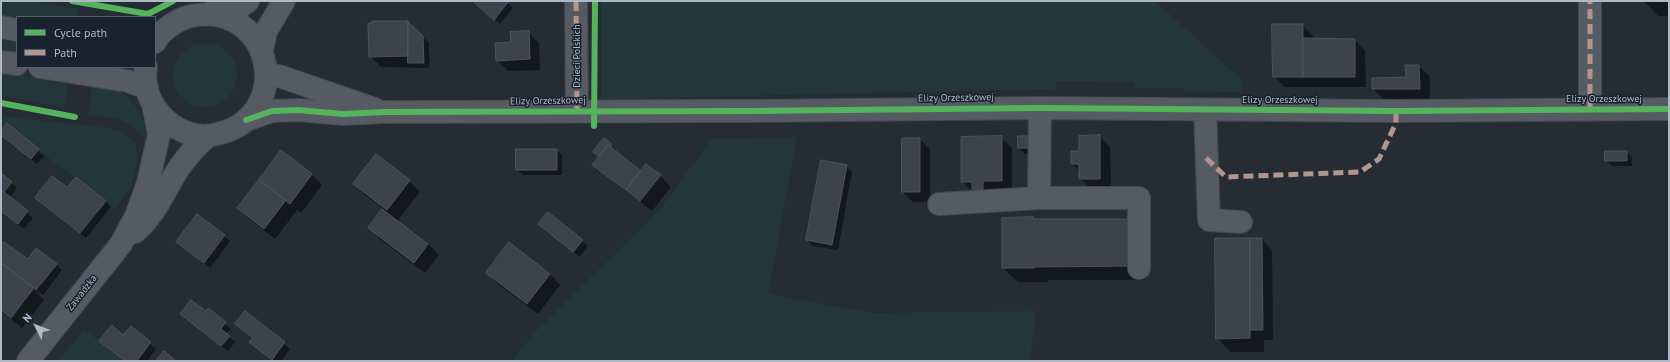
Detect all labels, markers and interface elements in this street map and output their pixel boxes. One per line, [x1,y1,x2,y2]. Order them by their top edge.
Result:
legend [16,16,156,68]
street label: Dzieci Polskich [571,24,583,88]
text: Cycle path [54,25,107,40]
text: Path [54,45,77,60]
street label: Elizy Orzeszkowej [918,91,994,105]
street label: Elizy Orzeszkowej [1566,93,1642,105]
street label: Elizy Orzeszkowej [510,94,586,108]
street label: Elizy Orzeszkowej [1242,94,1318,106]
street label: Zawadzka [64,273,100,313]
north arrow [16,306,56,346]
text: N [19,311,35,325]

